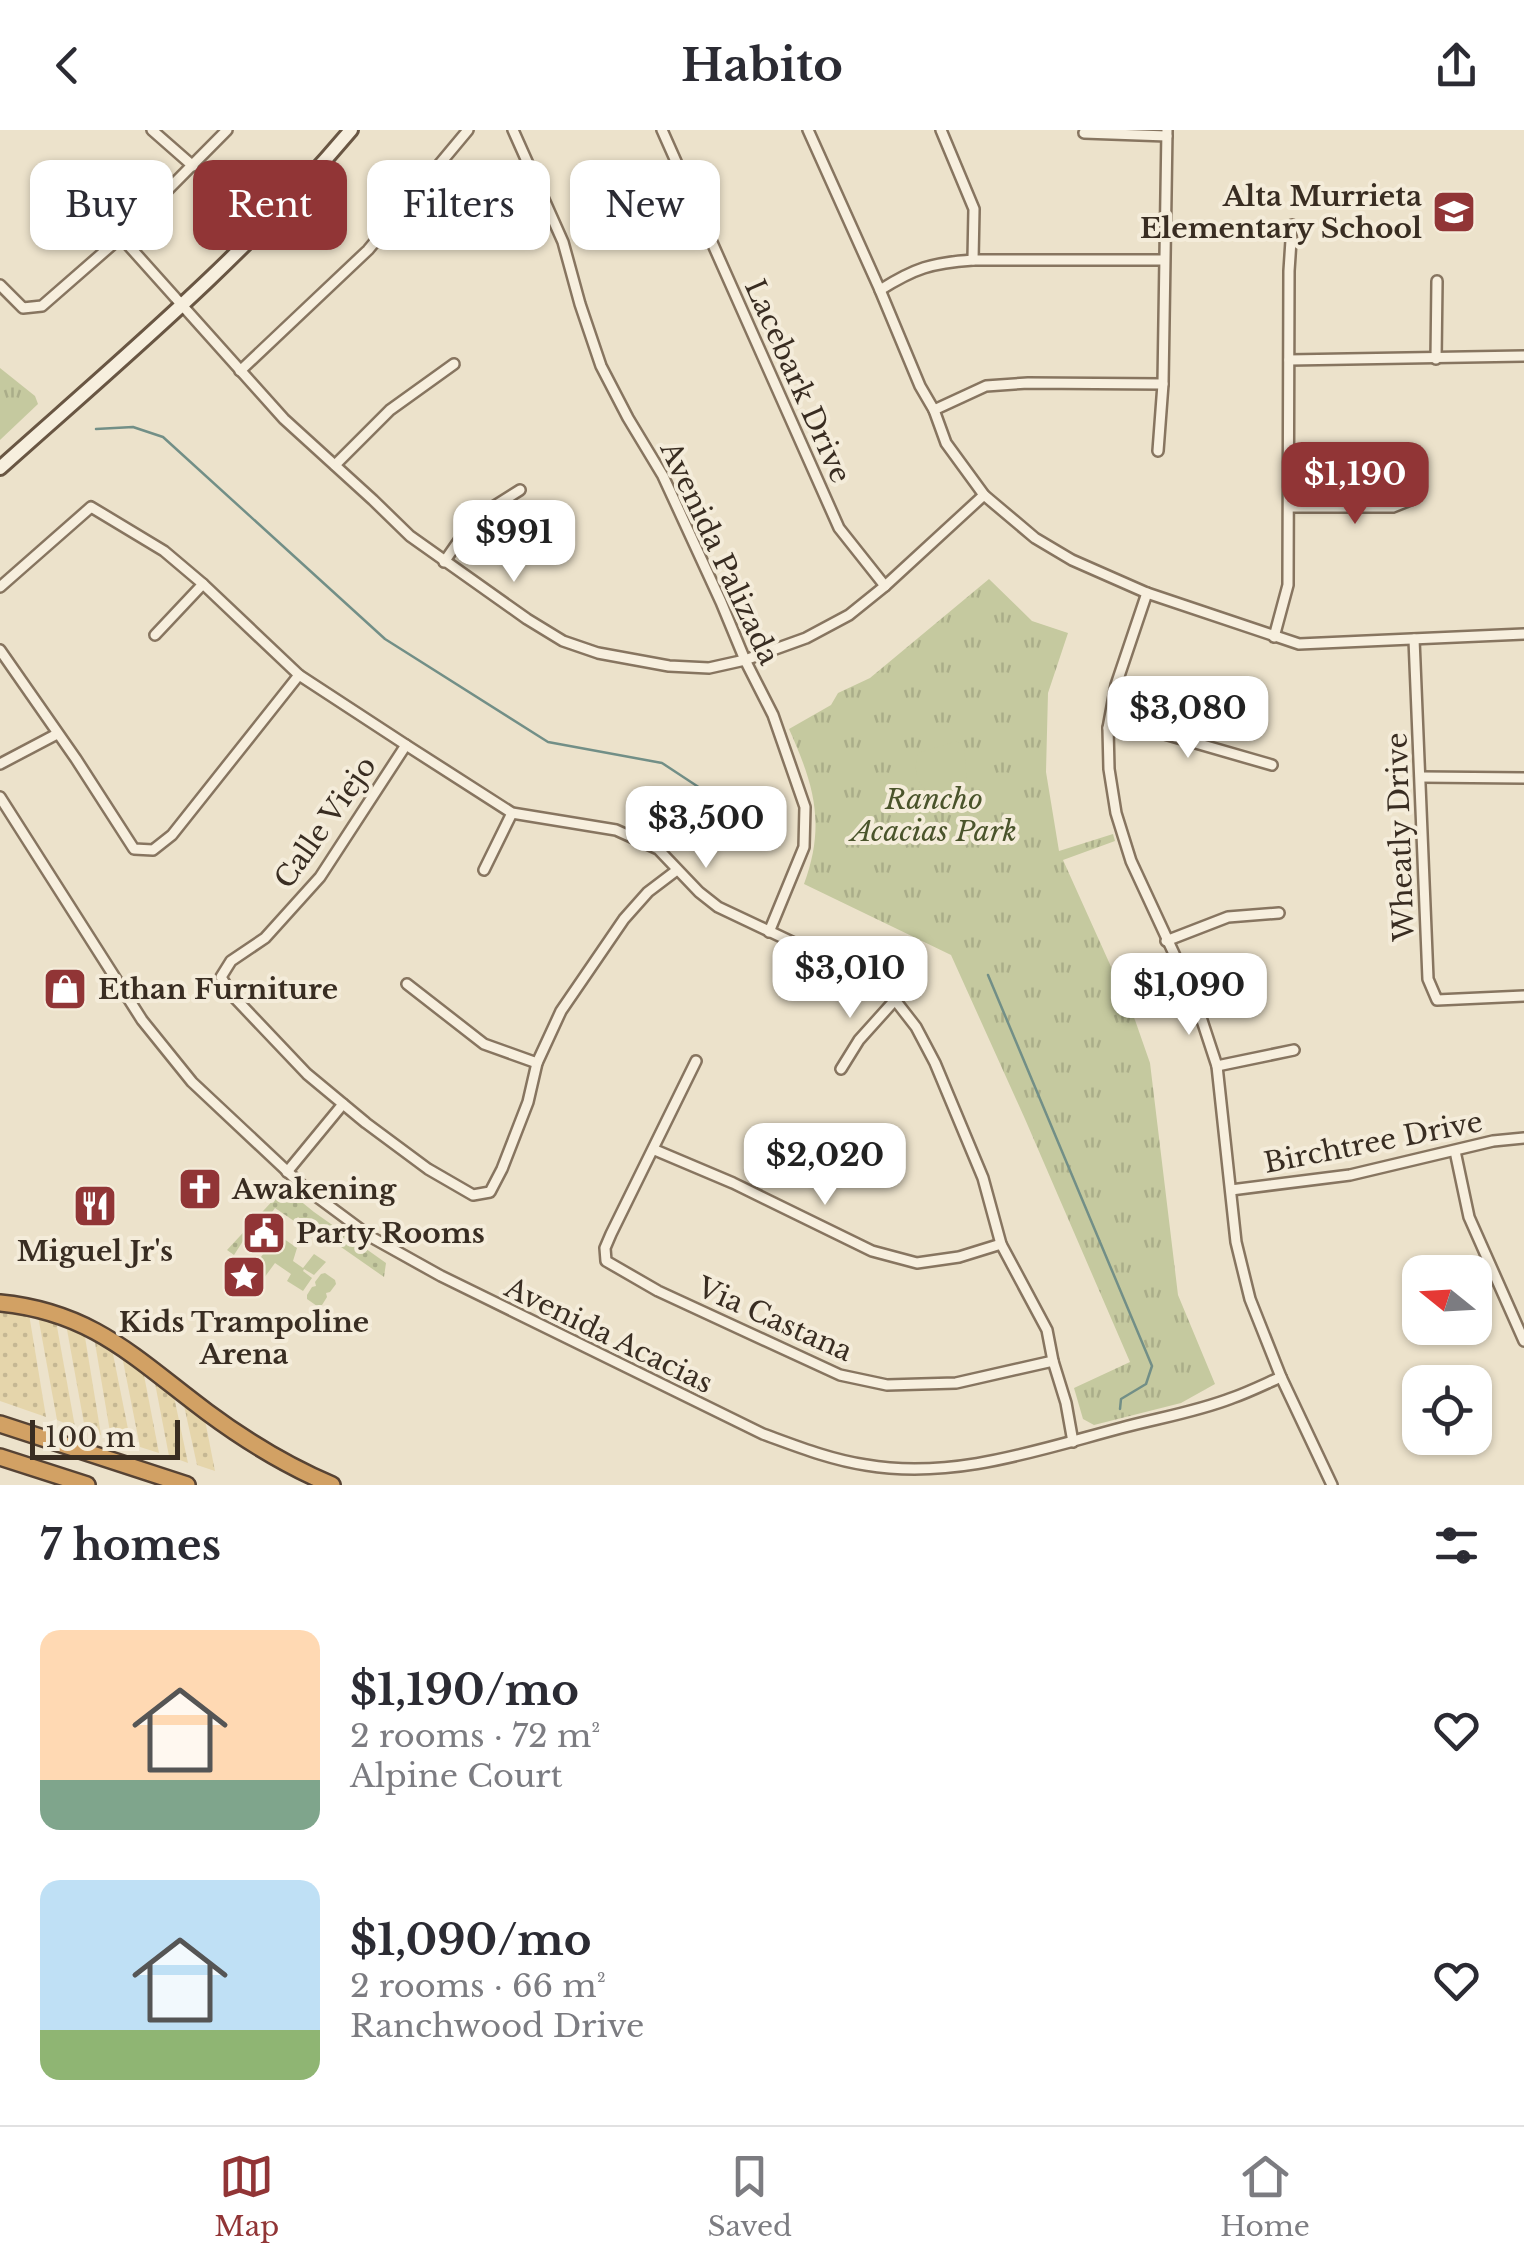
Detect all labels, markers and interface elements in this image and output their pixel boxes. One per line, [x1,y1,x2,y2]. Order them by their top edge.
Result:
text: Habito [681,37,843,93]
icon: back [40,38,95,93]
icon: share [1429,38,1484,93]
chip: Buy [30,160,173,250]
chip: Rent [193,160,347,250]
chip: Filters [367,160,550,250]
chip: New [570,160,720,250]
place label: Alta Murrieta Elementary School [1140,179,1422,246]
school or university icon: Alta Murrieta Elementary School [1431,189,1477,235]
street label: Lacebark Drive [737,274,858,488]
street label: Avenida Palizada [652,435,787,671]
pin: $1,190 [1274,442,1436,527]
text: $1,190 [1304,454,1406,494]
pin: $991 [455,500,573,585]
text: $991 [475,512,553,552]
pin: $3,080 [1107,676,1269,761]
text: $3,080 [1129,688,1247,728]
street label: Wheatly Drive [1379,732,1422,943]
street label: Calle Viejo [267,749,384,895]
park label: Rancho Acacias Park [847,782,1017,849]
pin: $3,500 [625,786,787,871]
text: $3,500 [648,798,764,838]
pin: $3,010 [769,936,931,1021]
text: $3,010 [794,948,906,988]
pin: $1,090 [1108,953,1270,1038]
text: $1,090 [1133,965,1245,1005]
shop icon: Ethan Furniture [42,966,88,1012]
place label: Ethan Furniture [98,972,338,1007]
street label: Birchtree Drive [1261,1104,1485,1181]
pin: $2,020 [744,1123,906,1208]
text: $2,020 [766,1135,884,1175]
church icon: Awakening [177,1166,223,1212]
place label: Awakening [231,1172,397,1207]
restaurant icon: Miguel Jr's [72,1183,118,1229]
public building icon: Party Rooms [241,1210,287,1256]
place label: Party Rooms [296,1216,485,1251]
place label: Miguel Jr's [17,1234,173,1269]
place icon: Kids Trampoline Arena [221,1254,267,1300]
north arrow [1402,1255,1492,1345]
map controls [1402,1255,1492,1455]
street label: Via Castana [691,1269,858,1369]
street label: Avenida Acacias [498,1270,718,1401]
place label: Kids Trampoline Arena [119,1305,369,1372]
button: locate [1402,1365,1492,1455]
scale bar [30,1415,180,1460]
text: 100 m [45,1420,136,1455]
icon: filters [1429,1518,1484,1573]
text: 7 homes [40,1519,221,1571]
text: $1,190/mo [350,1664,579,1716]
icon: home [120,1670,240,1790]
icon: heart [1429,1703,1484,1758]
text: 2 rooms · 72 m² [350,1716,600,1756]
text: Alpine Court [350,1756,563,1796]
text: $1,090/mo [350,1914,591,1966]
icon: home [120,1920,240,2040]
icon: heart [1429,1953,1484,2008]
text: 2 rooms · 66 m² [350,1966,606,2006]
text: Ranchwood Drive [350,2006,644,2046]
tab: Map [214,2149,279,2244]
tab: Saved [708,2149,792,2244]
tab: Home [1220,2149,1310,2244]

